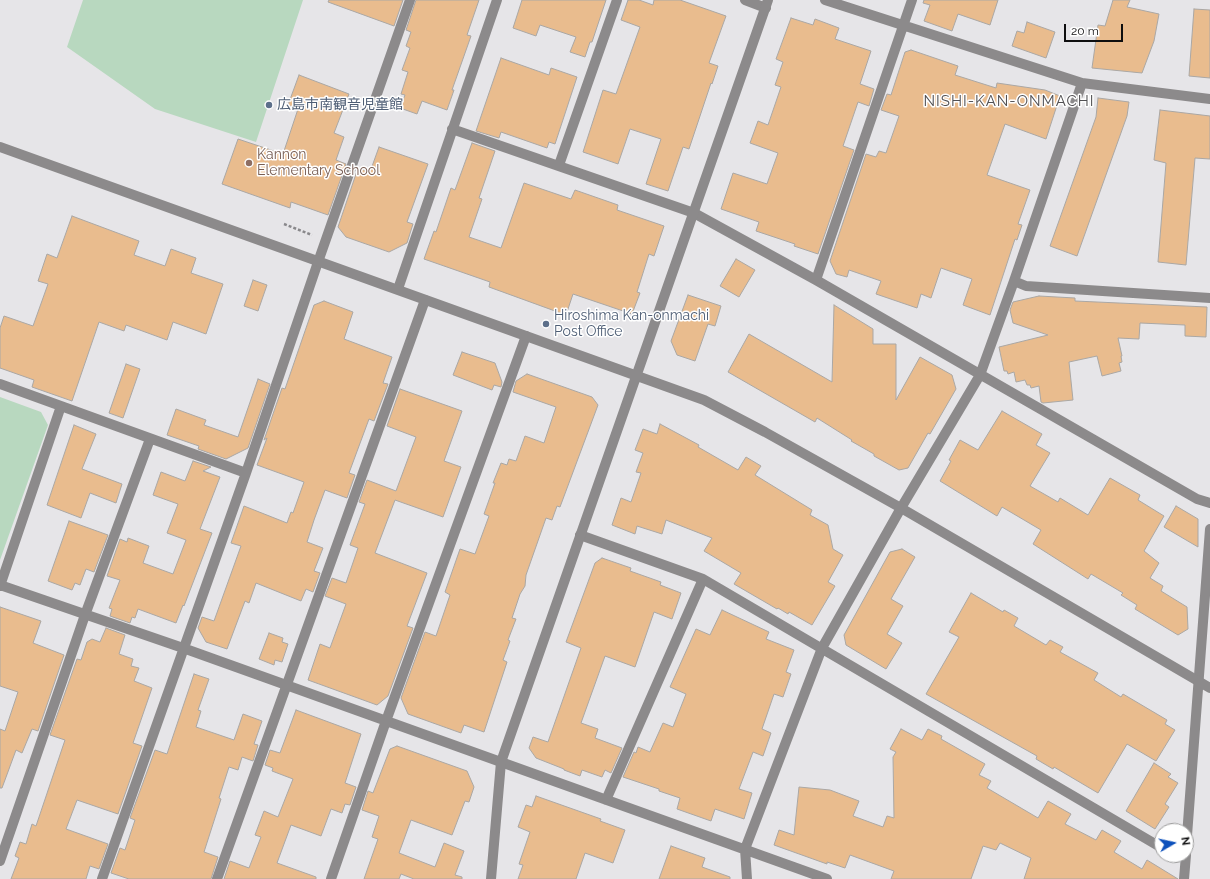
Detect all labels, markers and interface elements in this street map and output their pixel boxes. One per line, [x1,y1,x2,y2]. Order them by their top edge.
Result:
scale bar [1066,16,1125,42]
text: 20 m [1071,24,1099,38]
district label: NISHI-KAN-ONMACHI [923,92,1095,110]
place label: 広島市南観音児童館 [277,97,403,113]
marker: 広島市南観音児童館 [264,100,274,110]
place label: Kannon Elementary School [257,147,380,180]
marker: Kannon Elementary School [244,158,254,168]
place label: Hiroshima Kan-onmachi Post Office [554,308,709,340]
marker: Hiroshima Kan-onmachi Post Office [541,319,551,329]
north arrow [1154,823,1194,863]
text: N [1178,836,1192,846]

